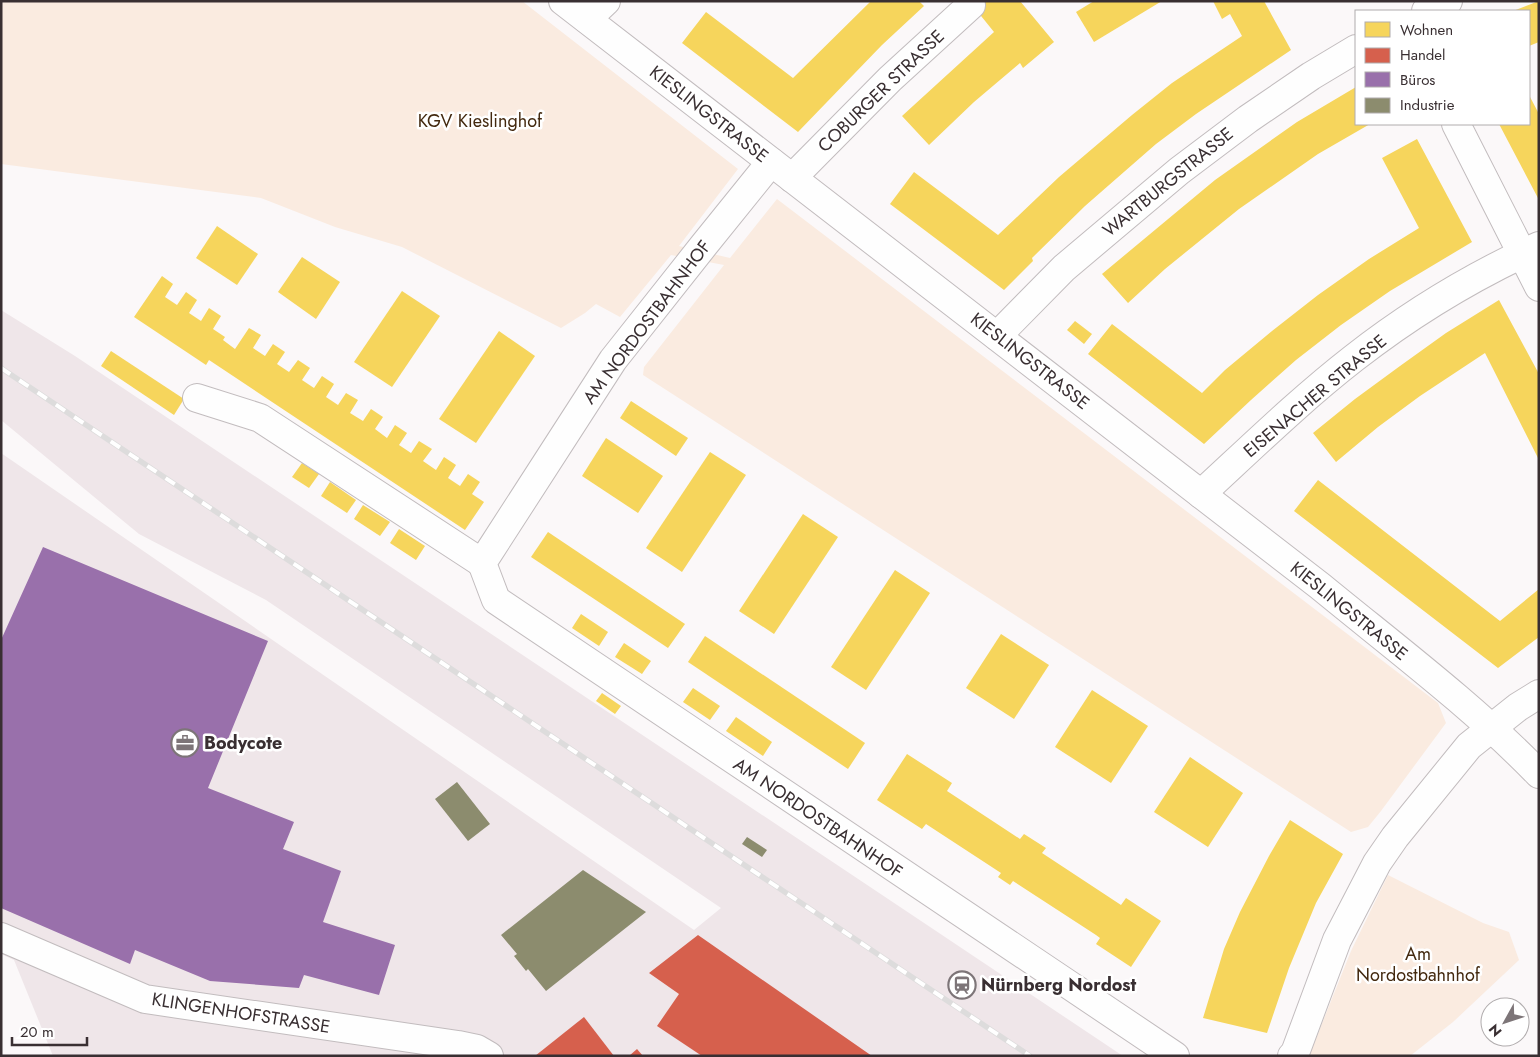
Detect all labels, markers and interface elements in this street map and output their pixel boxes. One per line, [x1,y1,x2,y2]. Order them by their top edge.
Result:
legend [1355,10,1530,125]
text: Wohnen [1400,19,1453,41]
street label: COBURGER STRASSE [812,24,950,158]
text: Handel [1400,44,1446,66]
street label: KIESLINGSTRASSE [644,59,774,169]
text: Büros [1400,69,1435,91]
text: Industrie [1400,94,1455,116]
park label: KGV Kieslinghof [418,108,543,134]
street label: WARTBURGSTRASSE [1097,121,1239,243]
street label: AM NORDOSTBAHNHOF [577,235,717,409]
street label: KIESLINGSTRASSE [965,306,1095,416]
street label: EISENACHER STRASSE [1238,328,1392,464]
street label: KIESLINGSTRASSE [1285,555,1413,667]
office icon: Bodycote [170,728,200,758]
place label: Bodycote [204,730,282,756]
street label: AM NORDOSTBAHNHOF [728,751,908,885]
park label: Am Nordostbahnhof [1356,941,1481,988]
station icon: Nürnberg Nordost [947,970,977,1000]
place label: Nürnberg Nordost [981,972,1137,998]
street label: KLINGENHOFSTRASSE [150,986,332,1040]
north arrow [1480,997,1530,1047]
scale bar [12,1014,88,1046]
text: N [1484,1020,1506,1041]
text: 20 m [20,1021,54,1043]

